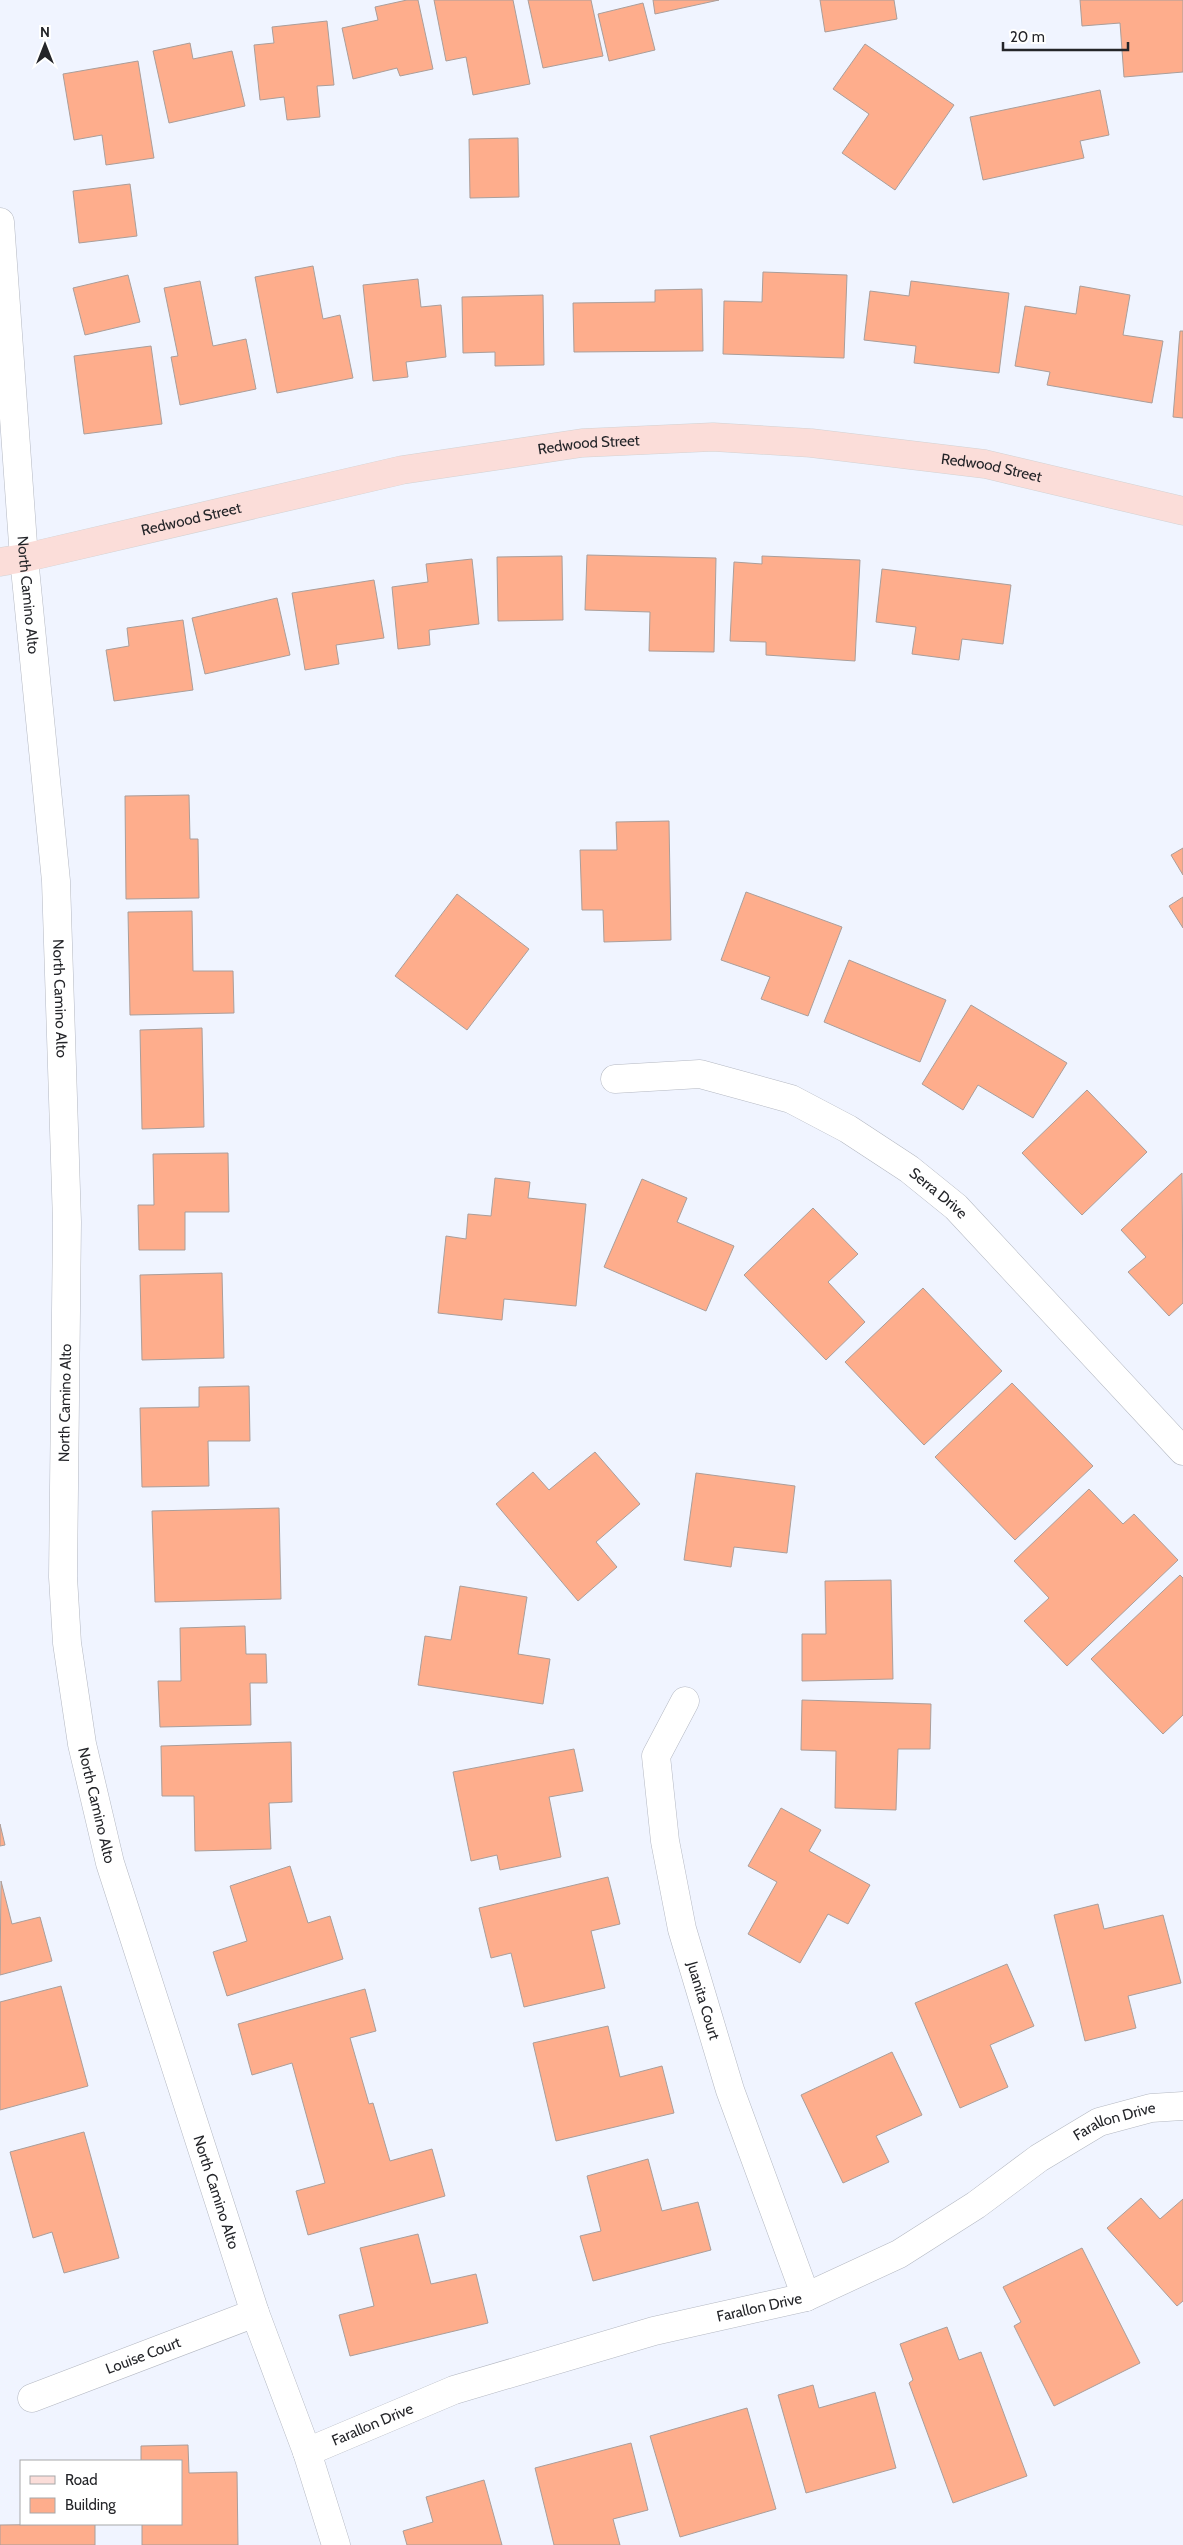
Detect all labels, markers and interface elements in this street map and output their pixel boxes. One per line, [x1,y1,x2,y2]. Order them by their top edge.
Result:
north arrow [20,20,70,70]
scale bar [1003,20,1128,52]
text: N [40,23,50,41]
text: 20 m [1010,28,1045,46]
street label: Redwood Street [537,431,640,459]
street label: Redwood Street [940,450,1044,486]
street label: Redwood Street [139,499,243,539]
street label: North Camino Alto [13,535,42,655]
street label: North Camino Alto [49,939,71,1058]
street label: Serra Drive [906,1164,971,1223]
street label: North Camino Alto [55,1344,75,1462]
street label: North Camino Alto [74,1746,119,1865]
street label: Juanita Court [683,1958,724,2042]
street label: Farallon Drive [1070,2099,1156,2144]
street label: North Camino Alto [189,2133,243,2251]
street label: Farallon Drive [715,2289,804,2326]
street label: Louise Court [103,2333,183,2378]
street label: Farallon Drive [329,2399,416,2450]
legend [20,2460,182,2525]
text: Road [65,2471,98,2489]
text: Building [65,2496,116,2514]

